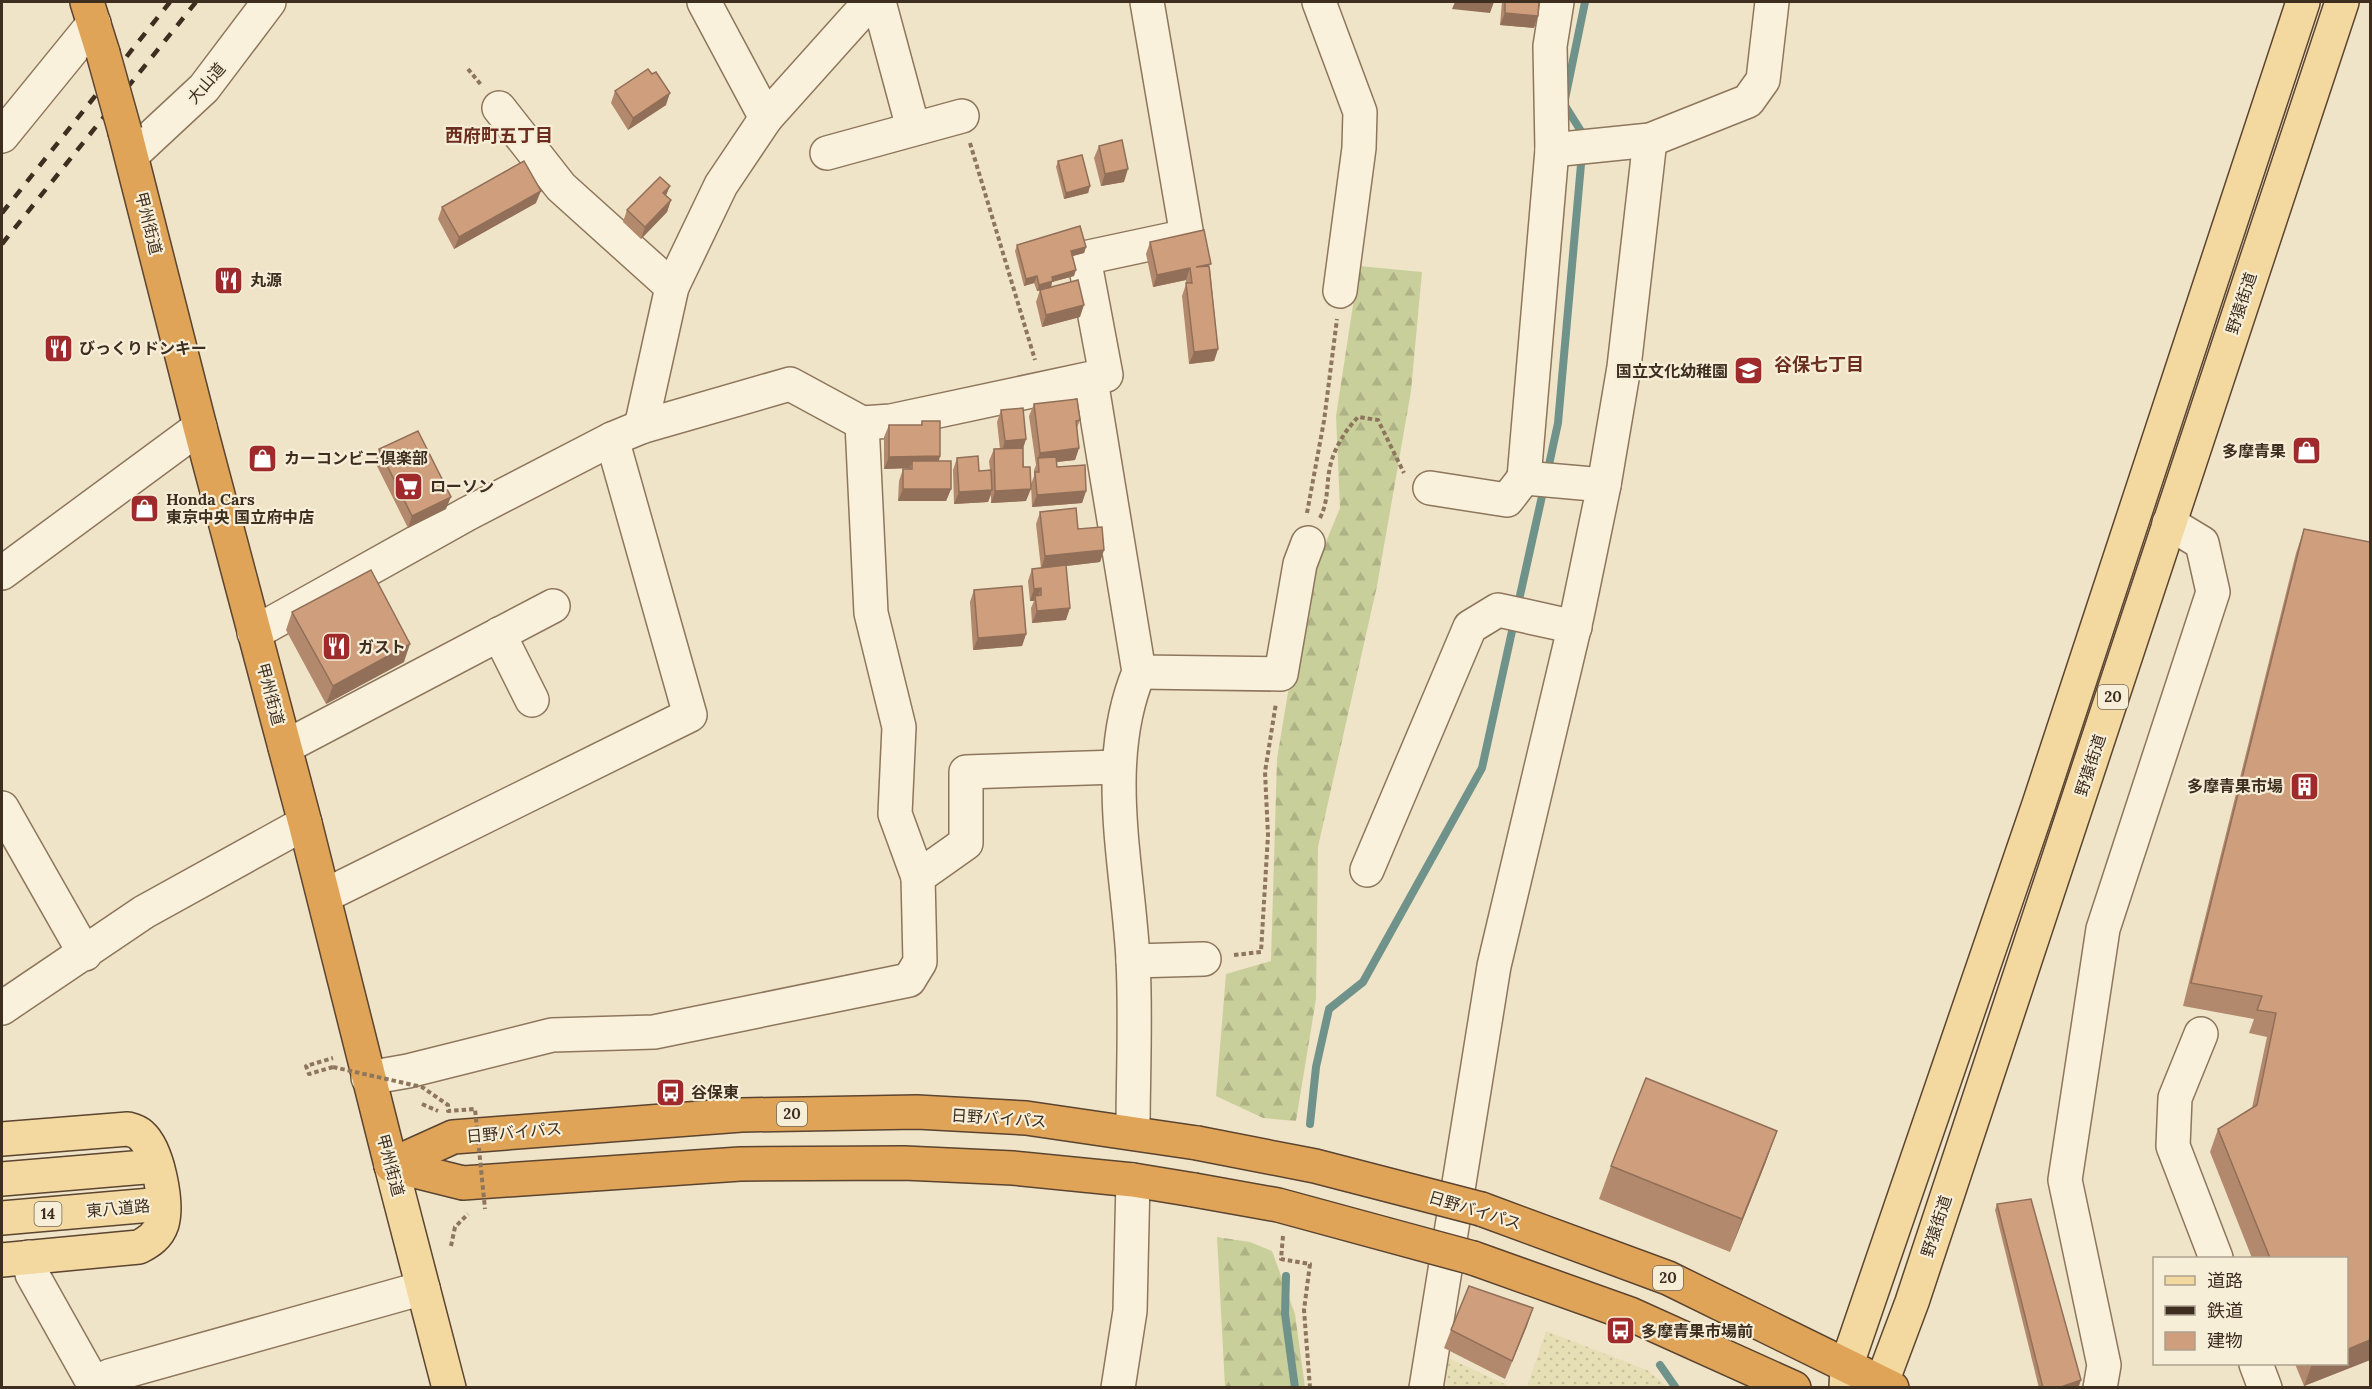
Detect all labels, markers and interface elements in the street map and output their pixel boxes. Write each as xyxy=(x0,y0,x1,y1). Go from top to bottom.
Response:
street label: 大山道 xyxy=(183,58,229,108)
district label: 西府町五丁目 xyxy=(445,124,553,147)
street label: 甲州街道 xyxy=(132,190,166,256)
restaurant icon: 丸源 xyxy=(213,264,245,296)
street label: 野猿街道 xyxy=(2222,269,2260,337)
place label: 丸源 xyxy=(250,270,282,290)
restaurant icon: びっくりドンキー xyxy=(42,332,74,364)
place label: びっくりドンキー xyxy=(79,338,207,358)
district label: 谷保七丁目 xyxy=(1774,353,1864,376)
school or university icon: 国立文化幼稚園 xyxy=(1733,355,1765,387)
place label: 国立文化幼稚園 xyxy=(1616,361,1728,381)
shop icon: 多摩青果 xyxy=(2291,435,2323,467)
place label: 多摩青果 xyxy=(2222,441,2286,461)
shop icon: カーコンビニ倶楽部 xyxy=(247,442,279,474)
place label: カーコンビニ倶楽部 xyxy=(284,448,428,468)
supermarket icon: ローソン xyxy=(393,470,425,502)
place label: ローソン xyxy=(430,476,494,496)
place label: Honda Cars 東京中央 国立府中店 xyxy=(166,489,314,527)
shop icon: Honda Cars 東京中央 国立府中店 xyxy=(129,492,161,524)
restaurant icon: ガスト xyxy=(321,631,353,663)
place label: ガスト xyxy=(358,637,406,657)
street label: 甲州街道 xyxy=(253,660,289,728)
road number: 20 xyxy=(2098,685,2128,709)
street label: 野猿街道 xyxy=(2071,731,2109,799)
building icon: 多摩青果市場 xyxy=(2288,770,2320,802)
place label: 多摩青果市場 xyxy=(2187,776,2283,796)
bus stop icon: 谷保東 xyxy=(654,1076,686,1108)
place label: 谷保東 xyxy=(691,1082,739,1102)
road number: 20 xyxy=(777,1102,807,1126)
street label: 日野バイパス xyxy=(951,1105,1047,1131)
street label: 日野バイパス xyxy=(465,1118,563,1146)
street label: 甲州街道 xyxy=(373,1131,409,1199)
street label: 日野バイパス xyxy=(1426,1186,1524,1234)
street label: 野猿街道 xyxy=(1917,1192,1955,1260)
street label: 東八道路 xyxy=(85,1195,151,1221)
road number: 14 xyxy=(34,1202,62,1226)
legend xyxy=(2153,1257,2348,1365)
road number: 20 xyxy=(1653,1266,1683,1290)
text: 道路 xyxy=(2207,1269,2243,1292)
text: 鉄道 xyxy=(2207,1299,2243,1322)
bus stop icon: 多摩青果市場前 xyxy=(1604,1315,1636,1347)
place label: 多摩青果市場前 xyxy=(1641,1321,1753,1341)
text: 建物 xyxy=(2207,1329,2243,1352)

